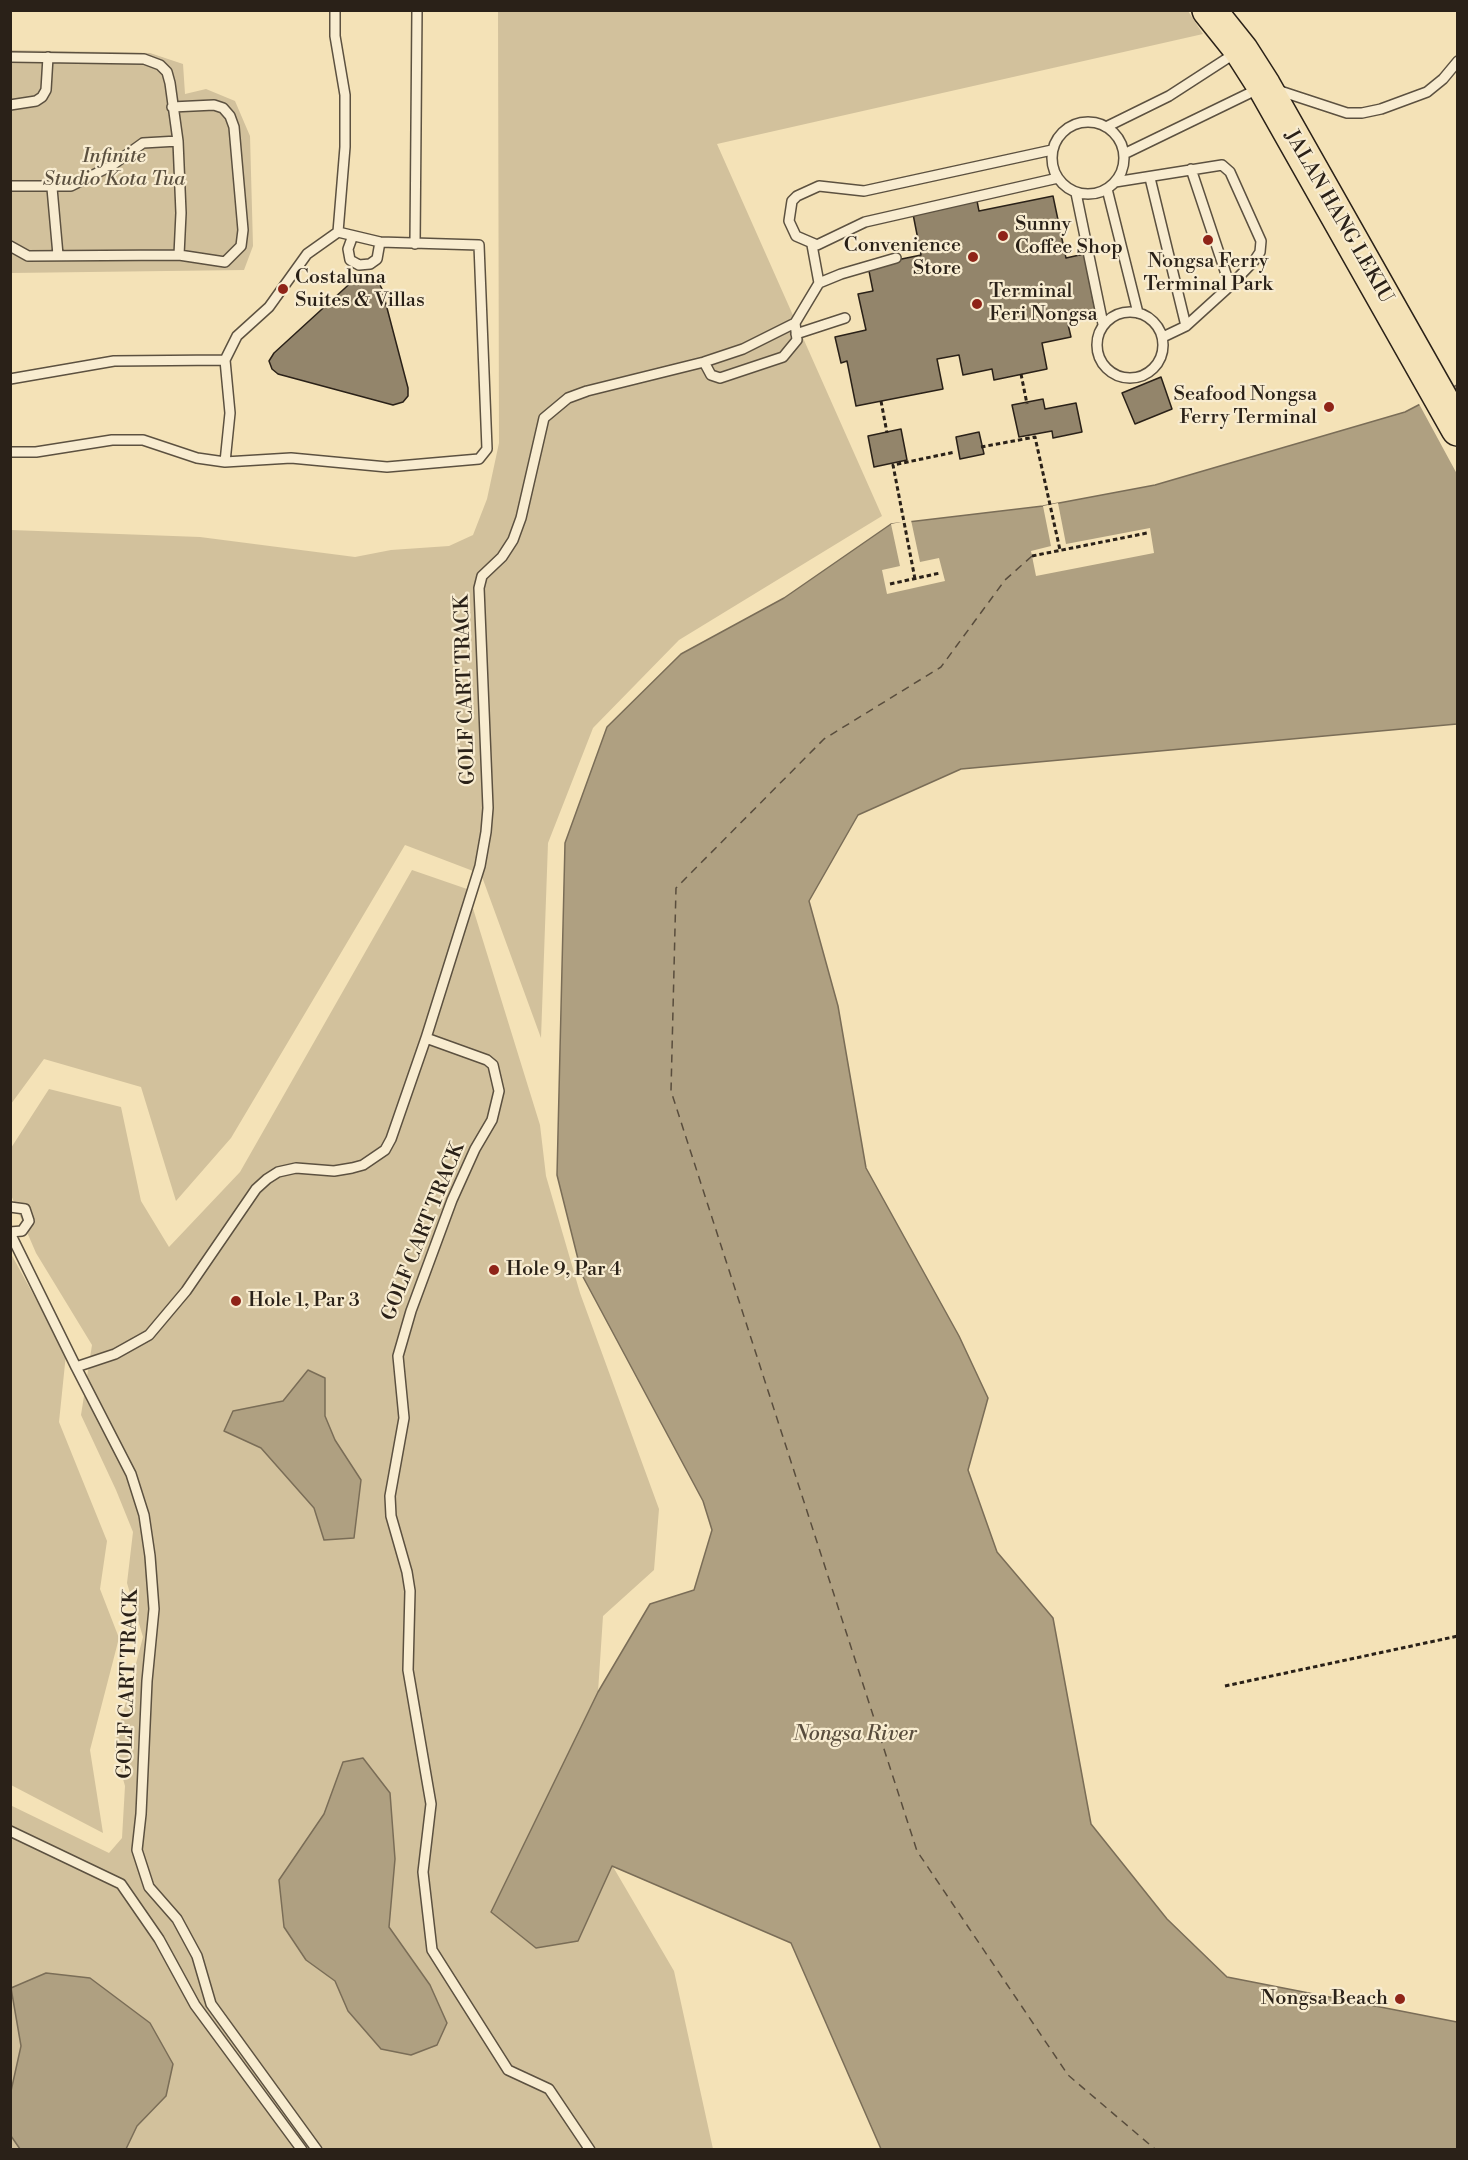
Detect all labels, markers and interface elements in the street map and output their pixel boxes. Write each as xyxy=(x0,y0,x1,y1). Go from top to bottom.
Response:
street label: JALAN HANG LEKIU xyxy=(1279,126,1397,308)
park label: Infinite Studio Kota Tua xyxy=(43,145,185,192)
place label: Sunny Coffee Shop xyxy=(1015,213,1123,260)
marker: Sunny Coffee Shop xyxy=(996,229,1010,243)
marker: Nongsa Ferry Terminal Park xyxy=(1201,233,1215,247)
place label: Convenience Store xyxy=(844,234,961,281)
marker: Convenience Store xyxy=(966,250,980,264)
place label: Nongsa Ferry Terminal Park xyxy=(1143,250,1273,297)
place label: Costaluna Suites & Villas xyxy=(295,266,425,313)
place label: Terminal Feri Nongsa xyxy=(989,280,1098,327)
marker: Costaluna Suites & Villas xyxy=(276,282,290,296)
marker: Terminal Feri Nongsa xyxy=(970,297,984,311)
place label: Seafood Nongsa Ferry Terminal xyxy=(1173,383,1317,430)
marker: Seafood Nongsa Ferry Terminal xyxy=(1322,400,1336,414)
street label: GOLF CART TRACK xyxy=(451,595,481,785)
street label: GOLF CART TRACK xyxy=(377,1140,471,1324)
place label: Hole 9, Par 4 xyxy=(506,1258,622,1282)
marker: Hole 9, Par 4 xyxy=(487,1263,501,1277)
place label: Hole 1, Par 3 xyxy=(248,1289,360,1313)
marker: Hole 1, Par 3 xyxy=(229,1294,243,1308)
street label: GOLF CART TRACK xyxy=(114,1589,144,1779)
water label: Nongsa River xyxy=(793,1722,917,1748)
place label: Nongsa Beach xyxy=(1261,1987,1388,2011)
marker: Nongsa Beach xyxy=(1393,1992,1407,2006)

